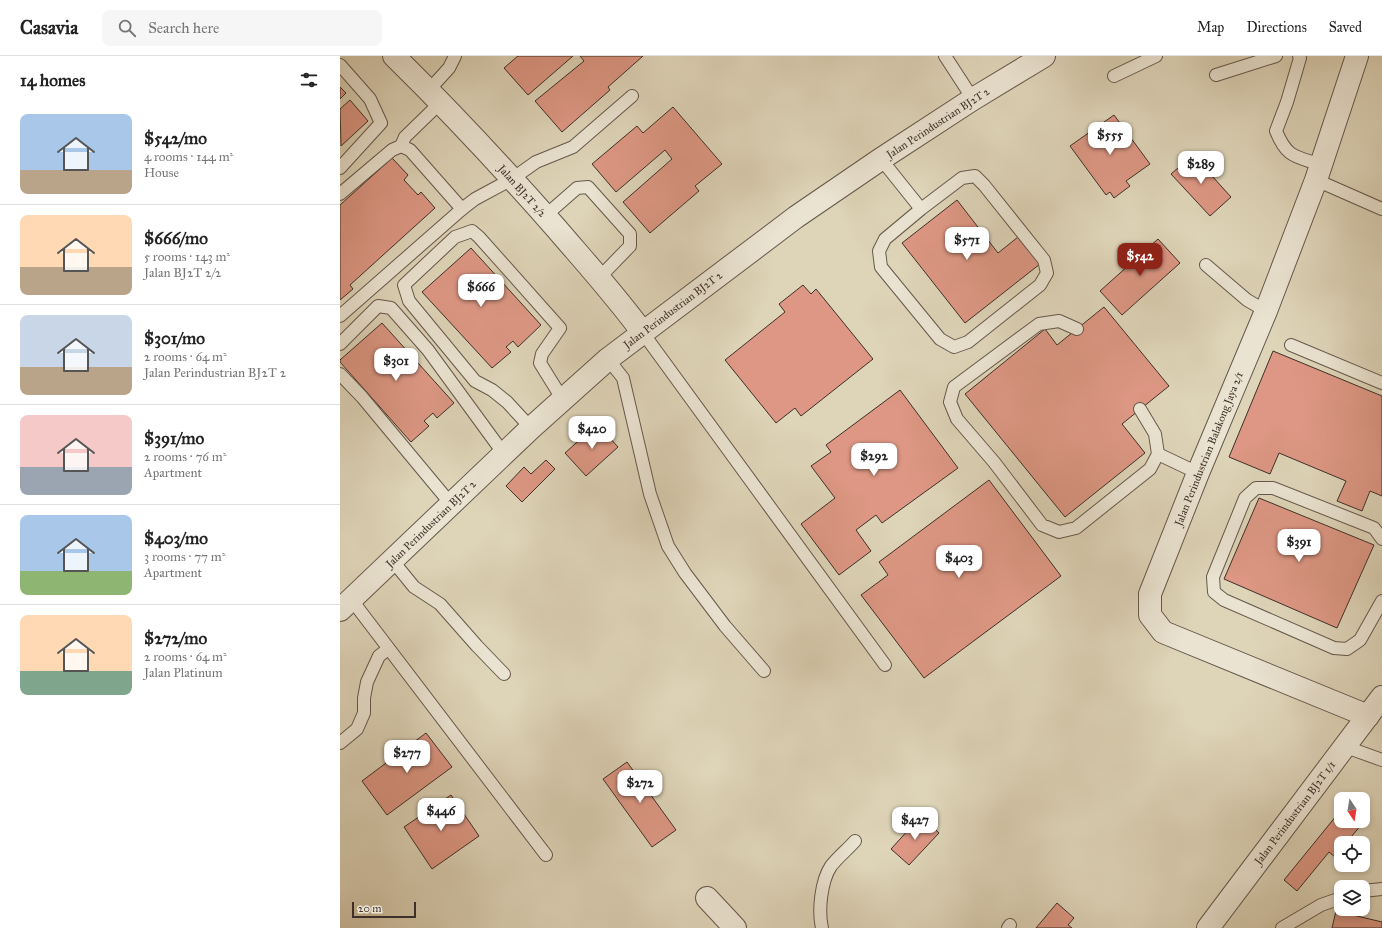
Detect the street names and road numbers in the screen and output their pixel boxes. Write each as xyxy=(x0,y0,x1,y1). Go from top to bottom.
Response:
street label: Jalan Perindustrian BJ2T 2 xyxy=(883,85,993,163)
street label: Jalan BJ2T 2/2 xyxy=(494,162,549,221)
street label: Jalan Perindustrian BJ2T 2 xyxy=(620,268,726,353)
street label: Jalan Perindustrian Balakong Jaya 2/1 xyxy=(1172,370,1247,529)
street label: Jalan Perindustrian BJ2T 2 xyxy=(383,477,480,572)
street label: Jalan Perindustrian BJ2T 1/1 xyxy=(1251,759,1339,869)

